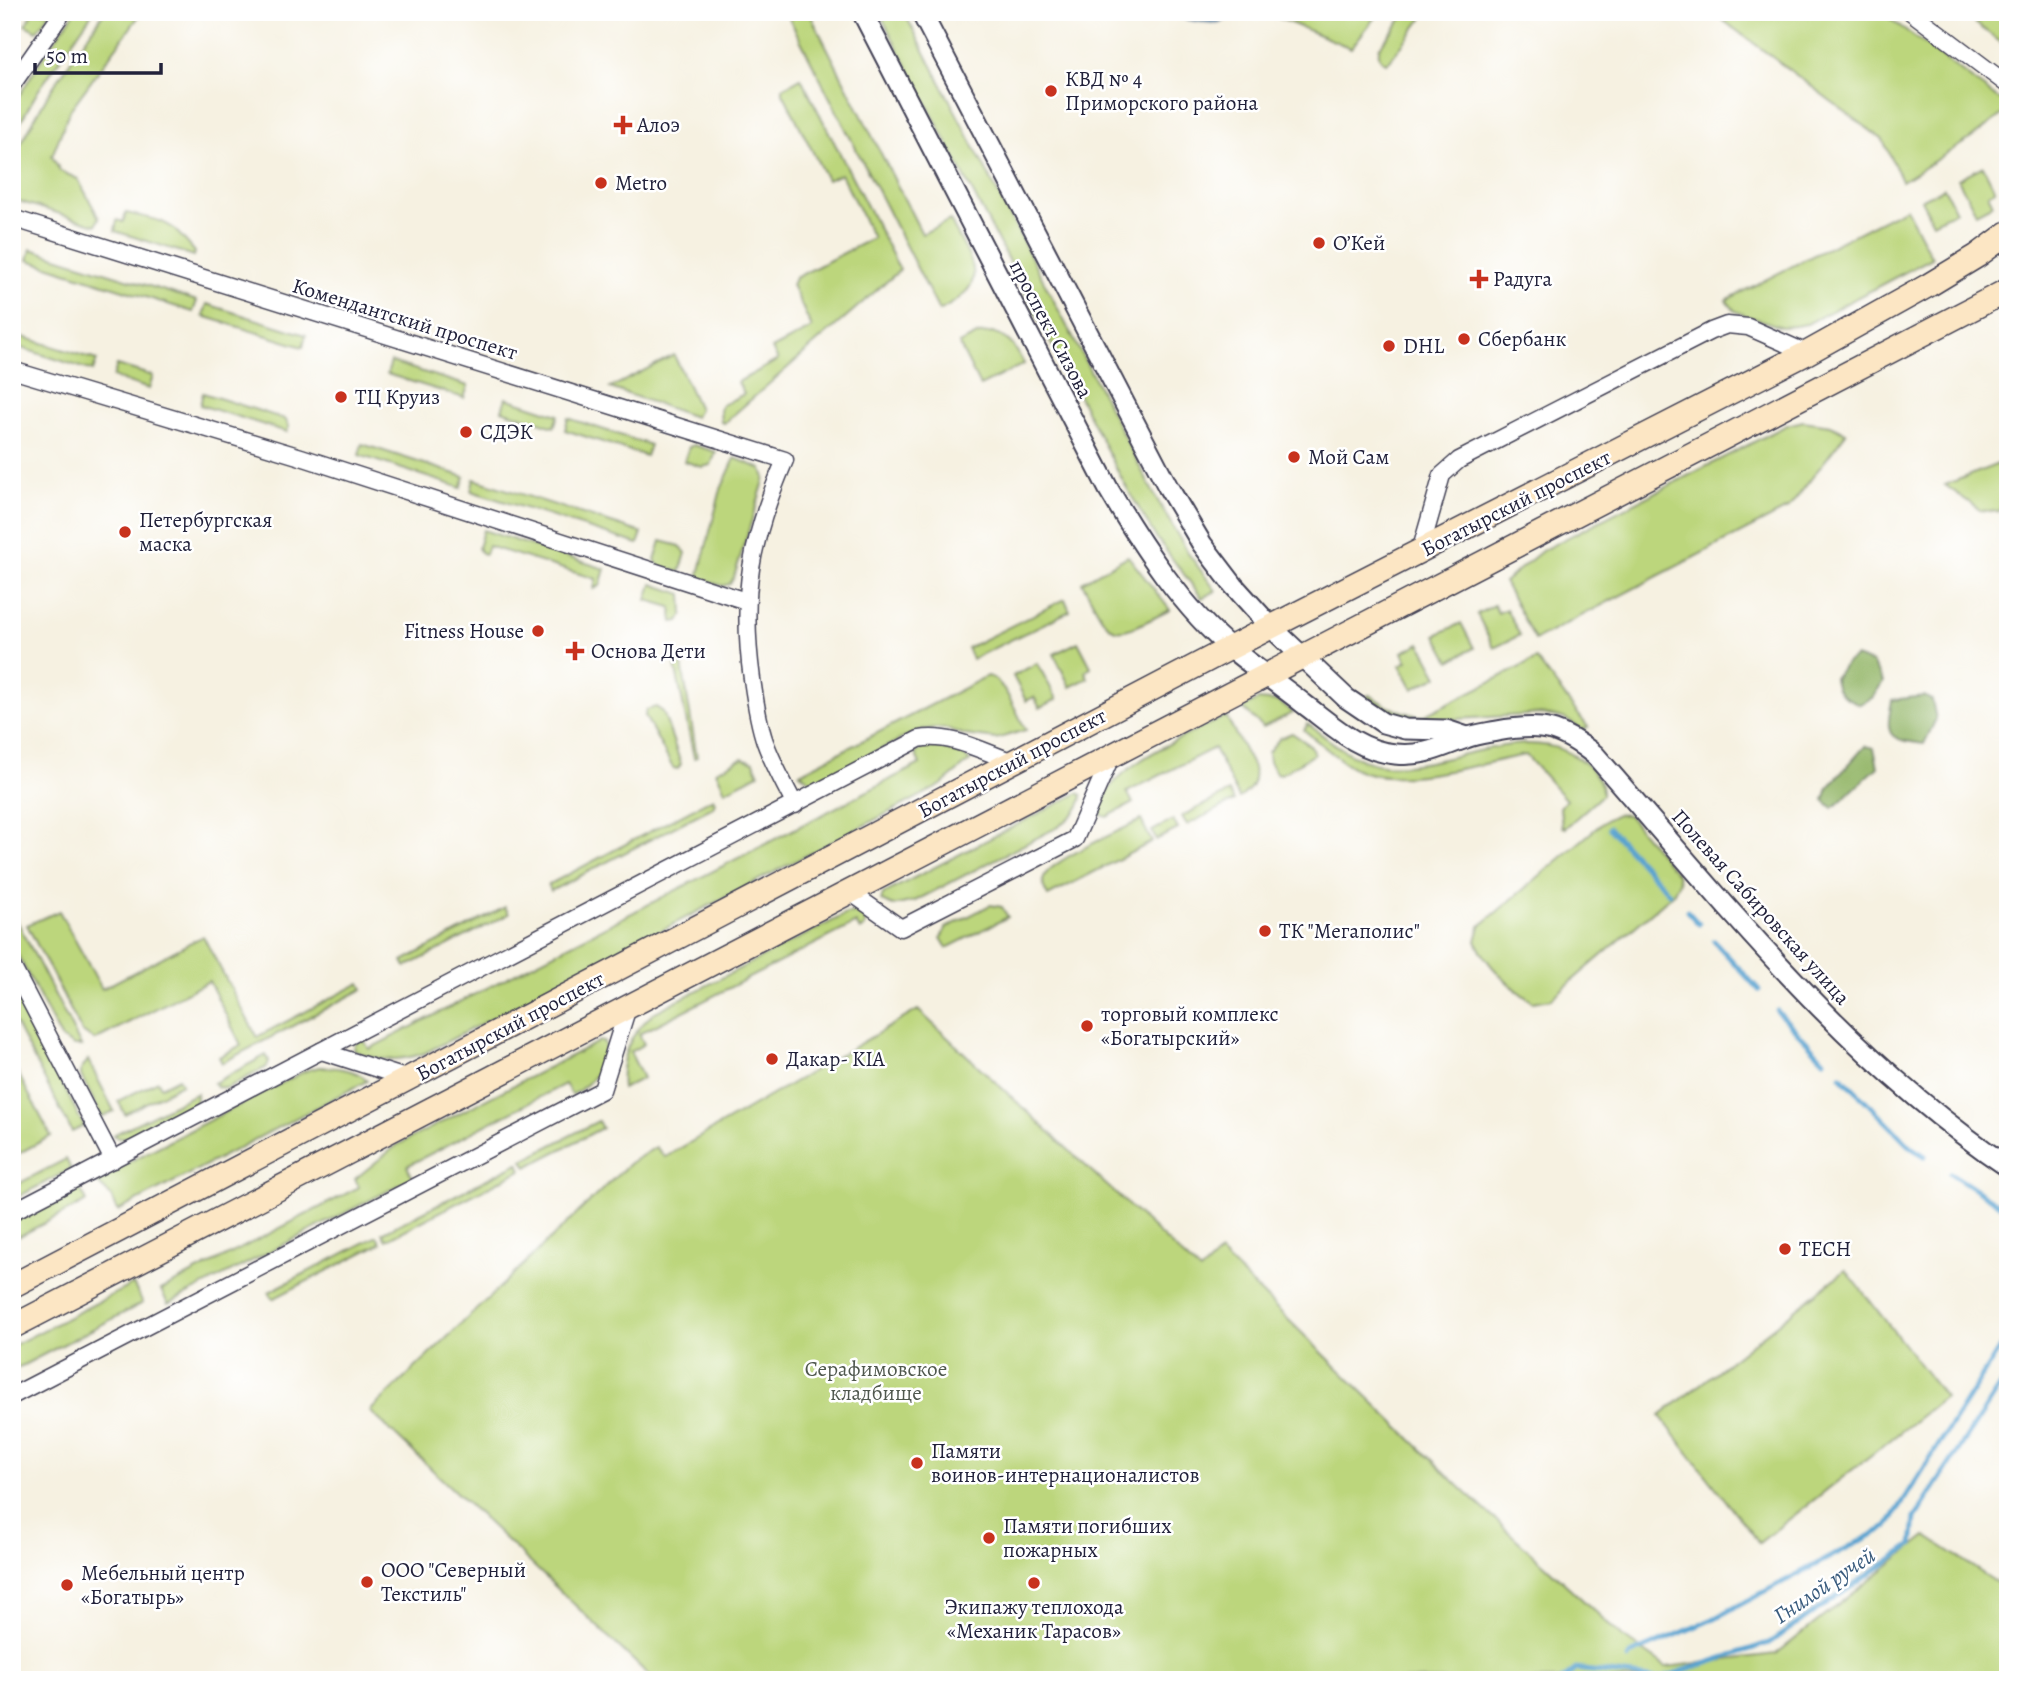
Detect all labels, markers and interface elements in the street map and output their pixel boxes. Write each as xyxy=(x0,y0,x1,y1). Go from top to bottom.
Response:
scale bar xyxy=(35,32,161,76)
text: 50 m xyxy=(46,42,88,70)
place label: КВД № 4 Приморского района xyxy=(1065,65,1259,117)
marker: КВД № 4 Приморского района xyxy=(1043,83,1059,99)
place label: Алоэ xyxy=(636,111,680,139)
marker: Алоэ xyxy=(615,117,631,133)
place label: Metro xyxy=(615,169,667,197)
marker: Metro xyxy=(593,175,609,191)
place label: О’Кей xyxy=(1333,229,1385,257)
marker: О’Кей xyxy=(1311,235,1327,251)
street label: проспект Сизова xyxy=(1003,255,1099,403)
place label: Радуга xyxy=(1493,265,1552,293)
street label: Комендантский проспект xyxy=(289,271,521,367)
marker: Радуга xyxy=(1471,271,1487,287)
place label: Сбербанк xyxy=(1478,325,1566,353)
marker: Сбербанк xyxy=(1456,331,1472,347)
place label: DHL xyxy=(1403,332,1445,360)
marker: DHL xyxy=(1381,338,1397,354)
place label: ТЦ Круиз xyxy=(355,383,440,411)
marker: ТЦ Круиз xyxy=(333,389,349,405)
place label: СДЭК xyxy=(480,418,534,446)
marker: СДЭК xyxy=(458,424,474,440)
place label: Мой Сам xyxy=(1308,443,1389,471)
street label: Богатырский проспект xyxy=(1416,443,1616,563)
marker: Мой Сам xyxy=(1286,449,1302,465)
place label: Петербургская маска xyxy=(139,506,272,558)
marker: Петербургская маска xyxy=(117,524,133,540)
place label: Fitness House xyxy=(404,617,524,645)
marker: Fitness House xyxy=(530,623,546,639)
place label: Основа Дети xyxy=(591,637,706,665)
marker: Основа Дети xyxy=(565,641,585,661)
street label: Богатырский проспект xyxy=(913,702,1111,824)
street label: Полевая Сабировская улица xyxy=(1666,803,1857,1011)
place label: ТК "Мегаполис" xyxy=(1279,917,1420,945)
marker: ТК "Мегаполис" xyxy=(1257,923,1273,939)
street label: Богатырский проспект xyxy=(411,965,609,1087)
place label: торговый комплекс «Богатырский» xyxy=(1101,1000,1279,1052)
marker: торговый комплекс «Богатырский» xyxy=(1079,1018,1095,1034)
place label: Дакар- KIA xyxy=(786,1045,886,1073)
marker: Дакар- KIA xyxy=(764,1051,780,1067)
place label: TECH xyxy=(1799,1235,1851,1263)
marker: TECH xyxy=(1777,1241,1793,1257)
park label: Серафимовское кладбище xyxy=(805,1355,947,1407)
place label: Памяти воинов-интернационалистов xyxy=(931,1437,1199,1489)
marker: Памяти воинов-интернационалистов xyxy=(909,1455,925,1471)
place label: Памяти погибших пожарных xyxy=(1003,1512,1172,1564)
marker: Памяти погибших пожарных xyxy=(981,1530,997,1546)
water label: Гнилой ручей xyxy=(1767,1540,1882,1631)
place label: ООО "Северный Текстиль" xyxy=(381,1556,526,1608)
place label: Мебельный центр «Богатырь» xyxy=(81,1559,245,1611)
marker: ООО "Северный Текстиль" xyxy=(359,1574,375,1590)
marker: Экипажу теплохода «Механик Тарасов» xyxy=(1026,1575,1042,1591)
marker: Мебельный центр «Богатырь» xyxy=(59,1577,75,1593)
place label: Экипажу теплохода «Механик Тарасов» xyxy=(944,1593,1124,1645)

